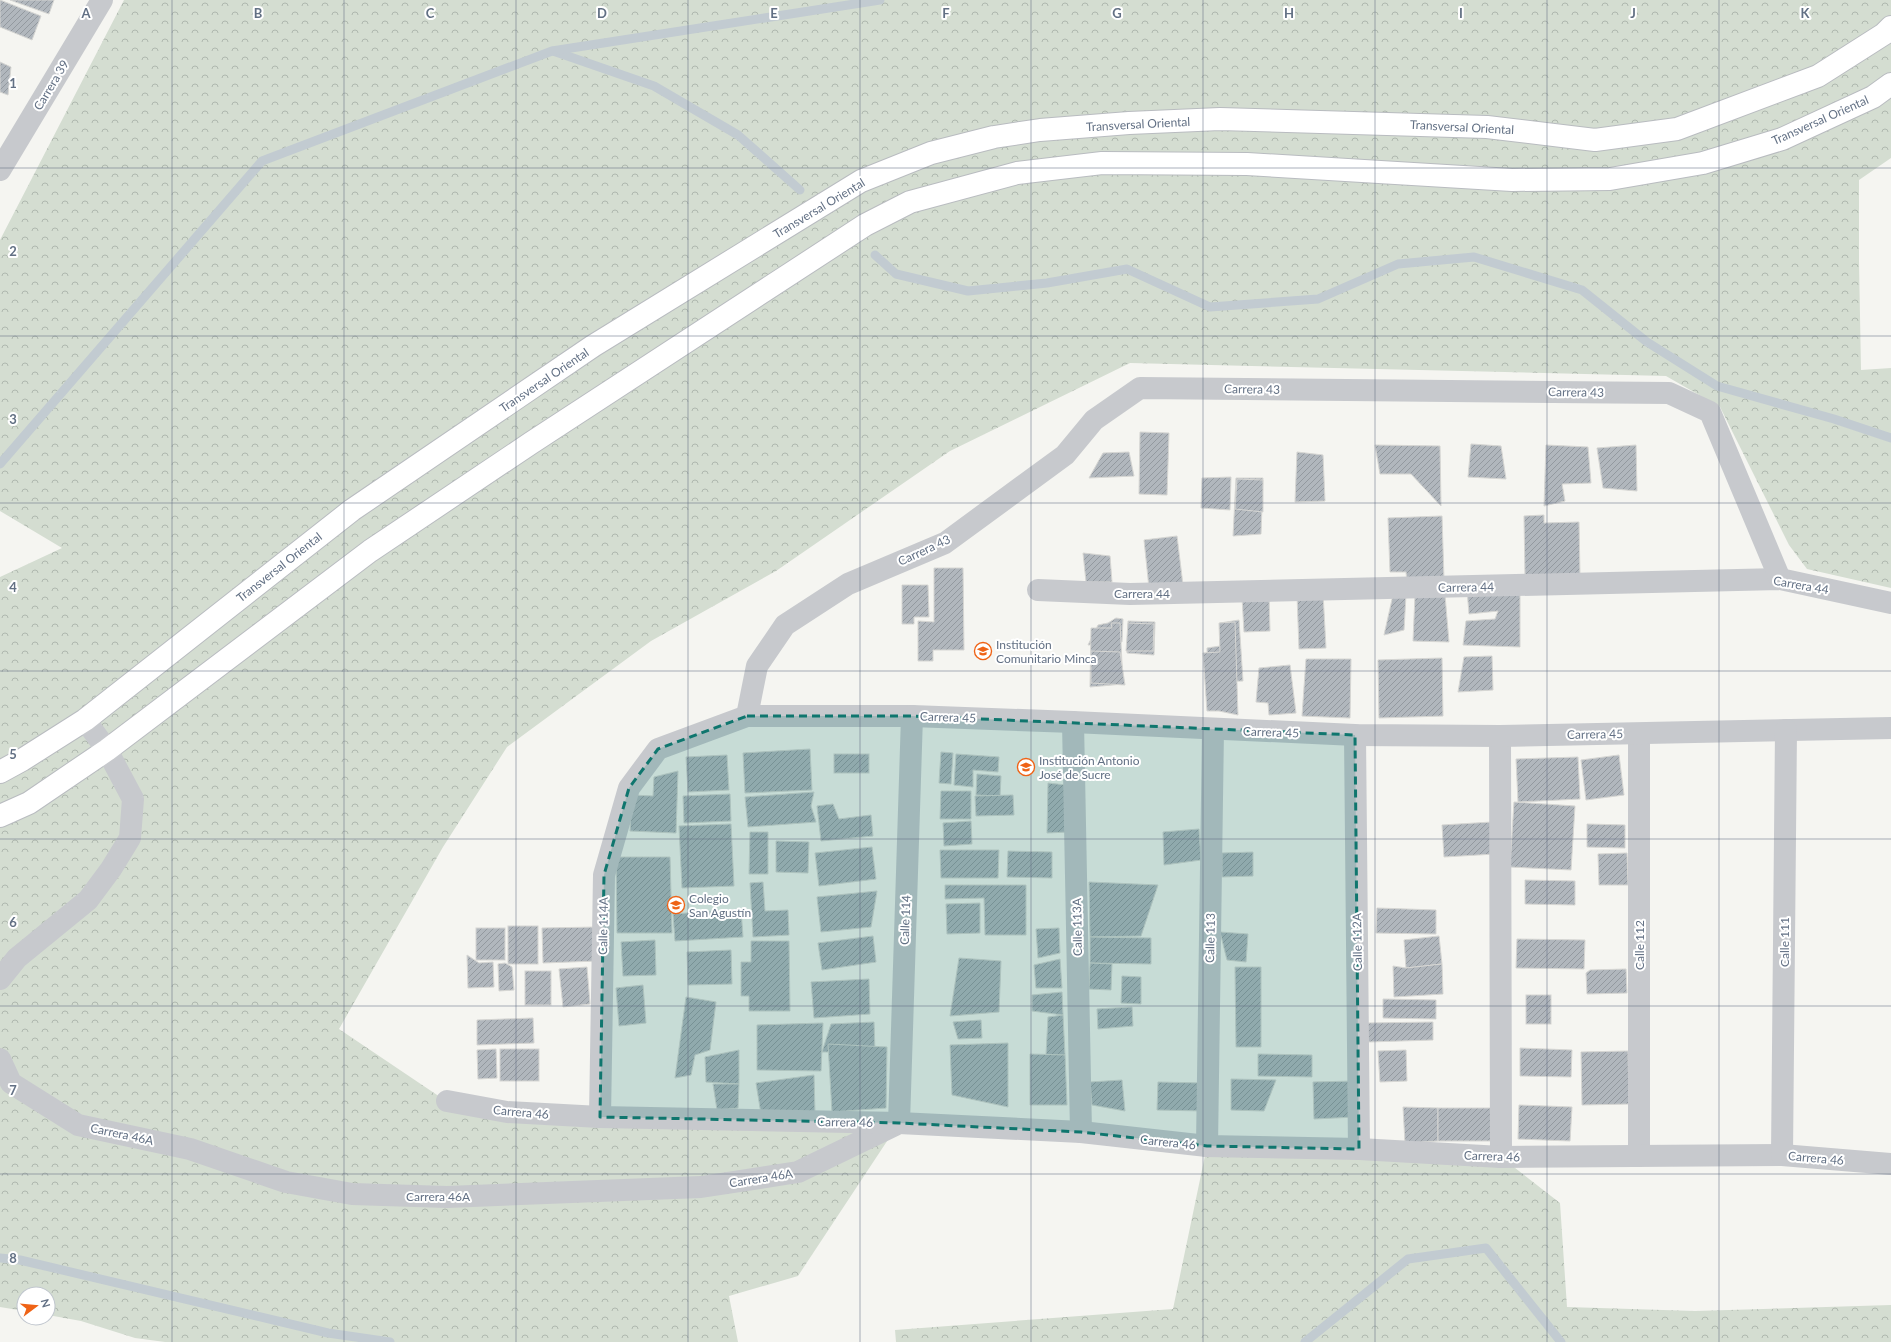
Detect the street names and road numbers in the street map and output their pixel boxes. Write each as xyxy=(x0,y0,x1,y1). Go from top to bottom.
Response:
street label: Carrera 39 xyxy=(30,57,72,113)
street label: Transversal Oriental xyxy=(1769,92,1871,148)
street label: Transversal Oriental xyxy=(1086,114,1190,134)
street label: Transversal Oriental xyxy=(1410,117,1514,137)
street label: Transversal Oriental xyxy=(770,175,868,241)
street label: Transversal Oriental xyxy=(497,345,591,415)
street label: Carrera 43 xyxy=(1224,381,1280,397)
street label: Carrera 43 xyxy=(1548,384,1604,400)
street label: Transversal Oriental xyxy=(233,529,325,605)
street label: Carrera 43 xyxy=(895,531,953,569)
street label: Carrera 44 xyxy=(1772,573,1830,597)
street label: Carrera 44 xyxy=(1438,579,1494,595)
street label: Carrera 44 xyxy=(1114,586,1170,601)
street label: Carrera 45 xyxy=(920,709,976,725)
street label: Carrera 45 xyxy=(1243,724,1299,740)
street label: Carrera 45 xyxy=(1567,726,1623,742)
street label: Calle 114 xyxy=(897,895,913,945)
street label: Calle 114A xyxy=(595,896,611,955)
street label: Calle 113A xyxy=(1069,897,1085,956)
street label: Calle 112A xyxy=(1349,912,1365,971)
street label: Calle 113 xyxy=(1202,913,1218,963)
street label: Calle 111 xyxy=(1777,917,1792,967)
street label: Calle 112 xyxy=(1632,920,1647,970)
street label: Carrera 46 xyxy=(492,1102,550,1122)
street label: Carrera 46 xyxy=(817,1114,873,1130)
street label: Carrera 46A xyxy=(89,1120,156,1148)
street label: Carrera 46 xyxy=(1139,1132,1197,1152)
street label: Carrera 46 xyxy=(1464,1148,1520,1164)
street label: Carrera 46 xyxy=(1787,1148,1845,1168)
street label: Carrera 46A xyxy=(728,1165,795,1190)
street label: Carrera 46A xyxy=(406,1189,471,1204)

